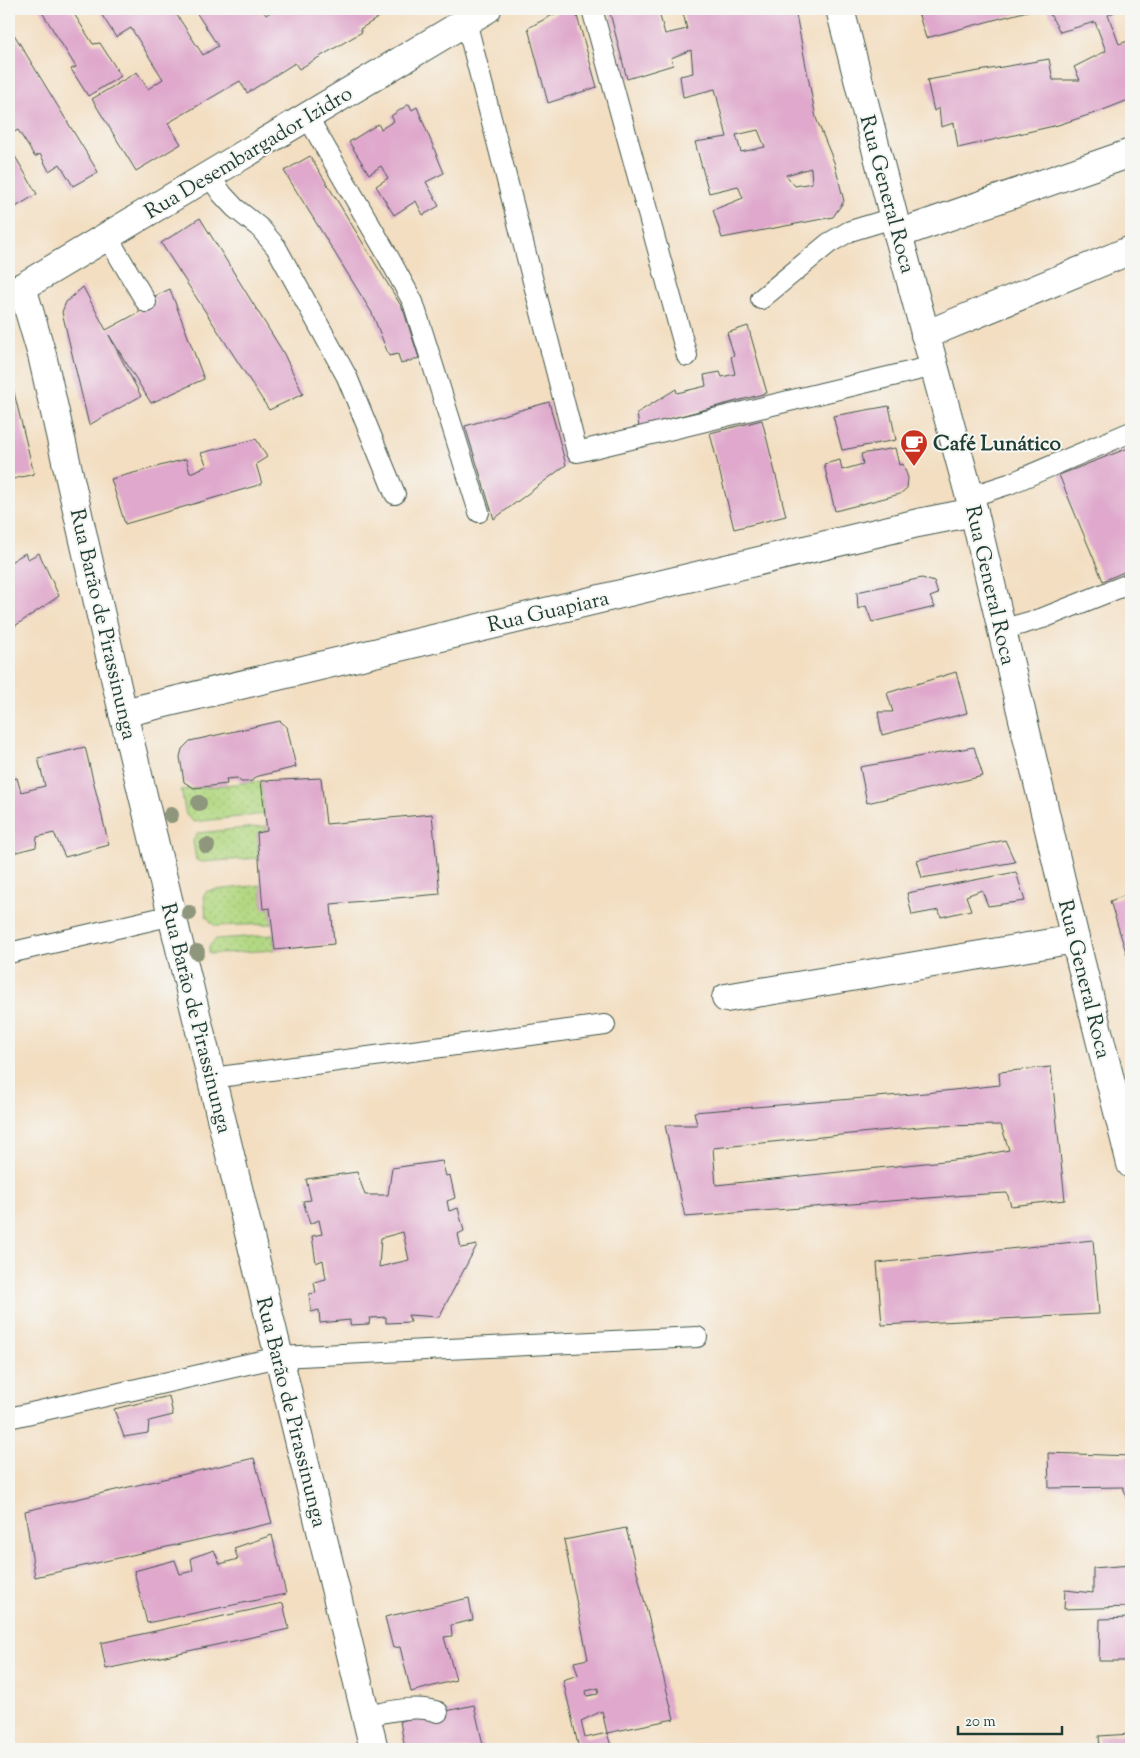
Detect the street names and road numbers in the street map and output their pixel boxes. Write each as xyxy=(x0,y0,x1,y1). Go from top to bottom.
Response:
street label: Rua Desembargador Izidro xyxy=(139,80,359,228)
street label: Rua General Roca xyxy=(851,112,922,277)
street label: Rua General Roca xyxy=(956,503,1022,668)
street label: Rua Barão de Pirassinunga xyxy=(61,506,143,743)
street label: Rua Guapiara xyxy=(485,584,613,642)
street label: Rua General Roca xyxy=(1049,897,1117,1062)
street label: Rua Barão de Pirassinunga xyxy=(152,900,238,1137)
street label: Rua Barão de Pirassinunga xyxy=(247,1294,333,1531)

